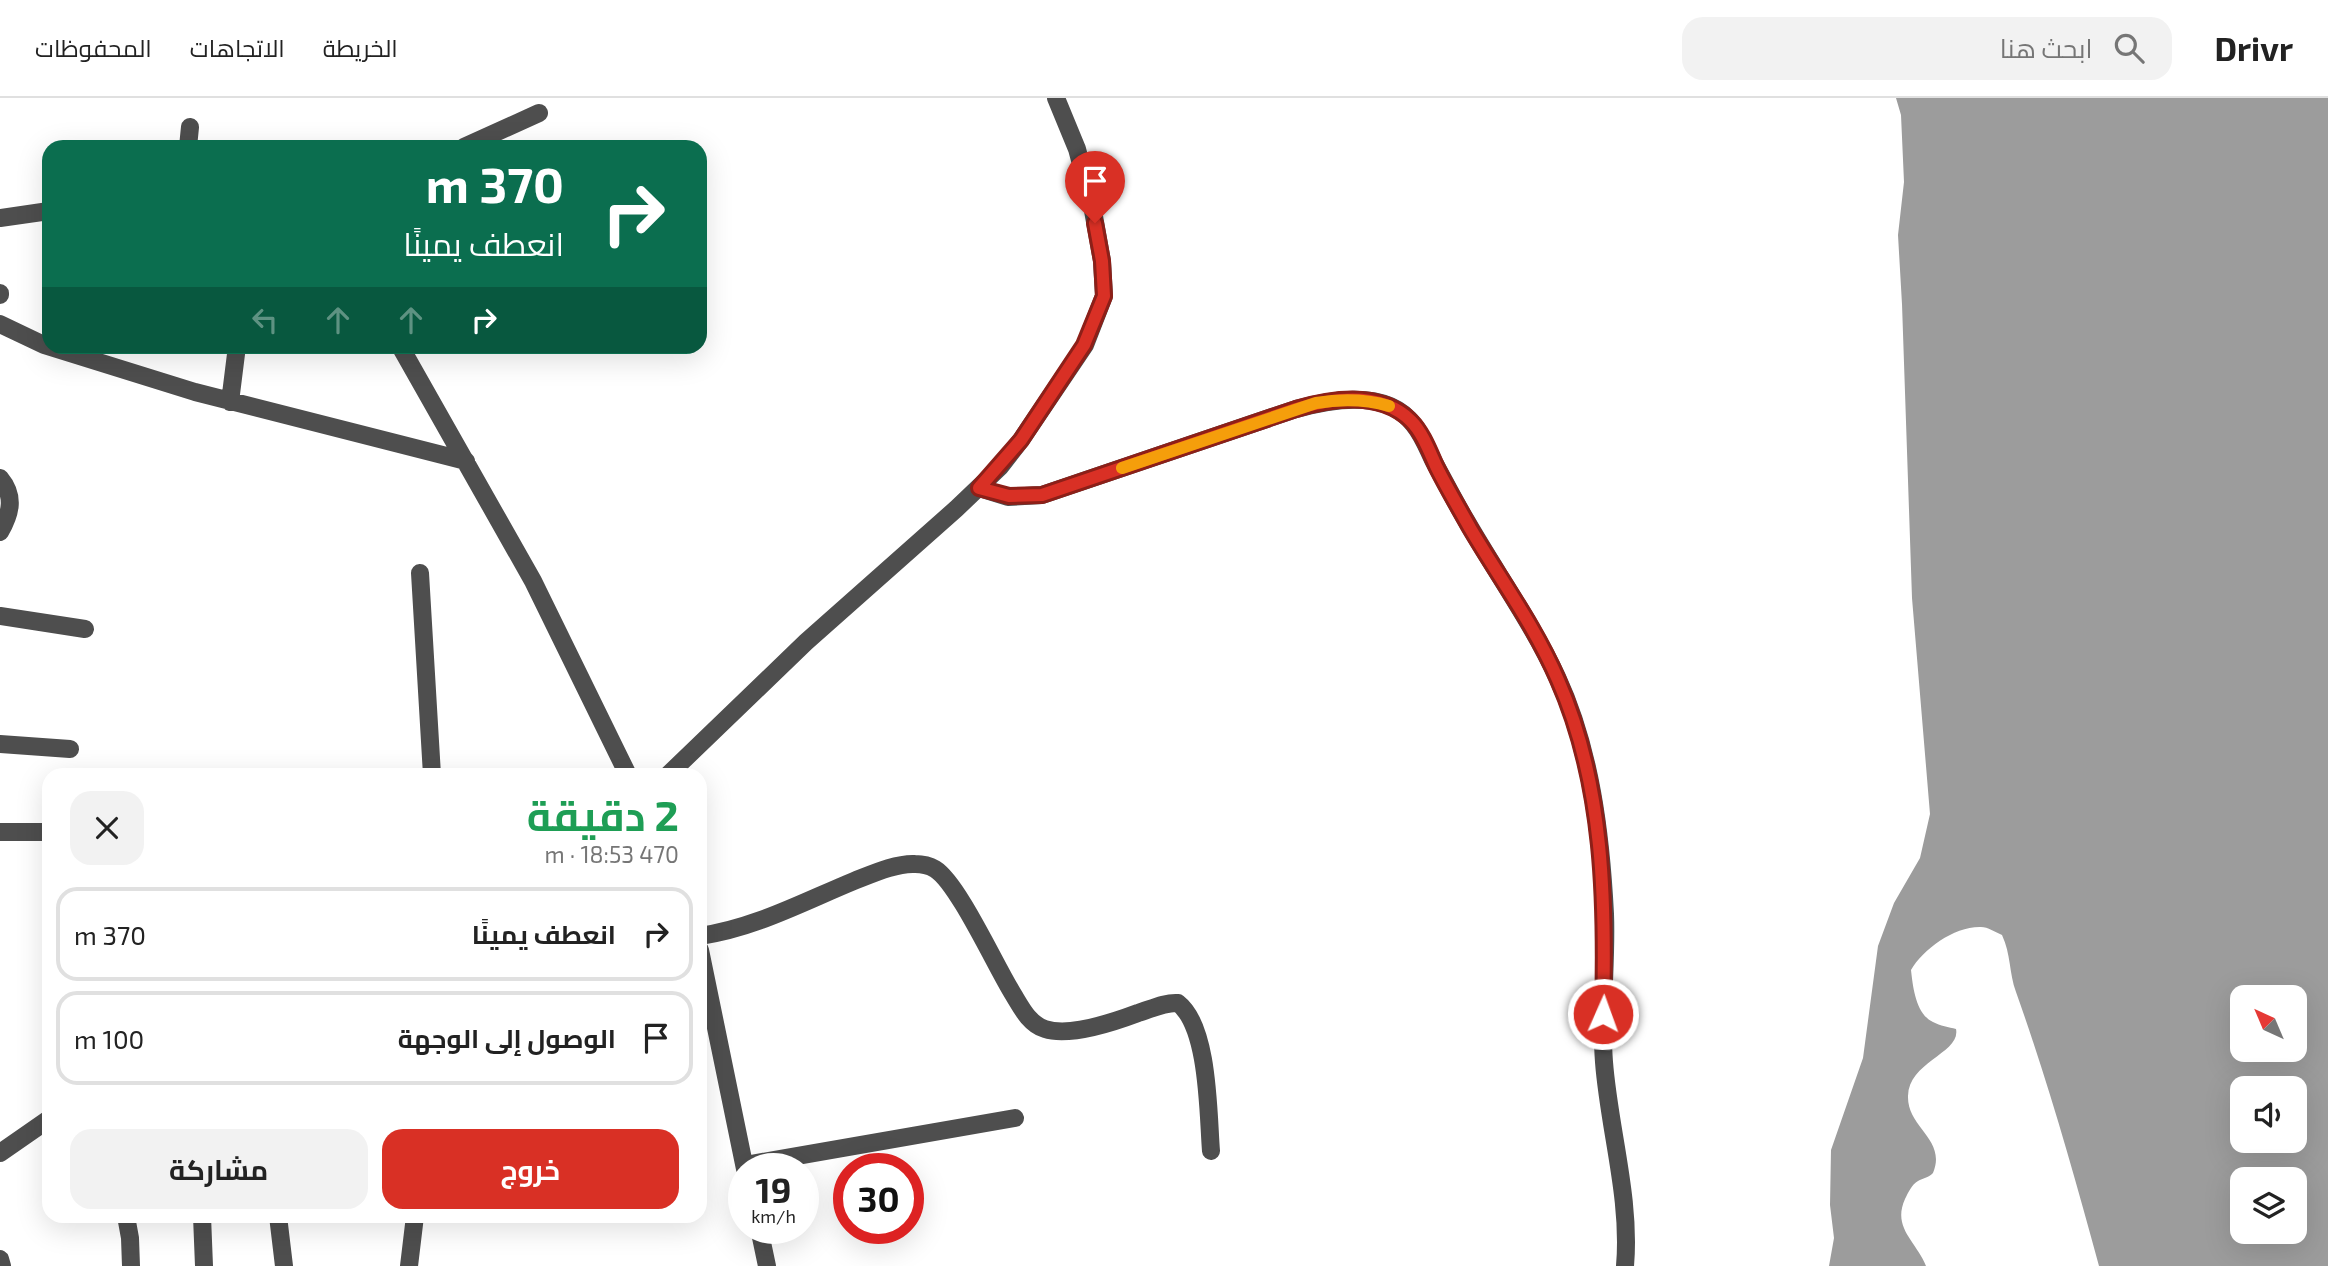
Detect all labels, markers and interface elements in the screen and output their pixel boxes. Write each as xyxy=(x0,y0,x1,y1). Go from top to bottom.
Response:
search box xyxy=(1682,17,2172,80)
text: Drivr xyxy=(2214,28,2293,68)
icon: search xyxy=(2110,29,2148,67)
text: ابحث هنا xyxy=(2000,32,2092,63)
text: المحفوظات xyxy=(35,33,152,62)
text: الاتجاهات xyxy=(190,33,285,62)
text: الخريطة xyxy=(323,33,398,62)
pin xyxy=(1065,151,1125,223)
text: 370 m xyxy=(426,154,564,213)
icon: arrive xyxy=(1076,162,1114,200)
icon: right xyxy=(588,168,679,259)
text: انعطف يمينًا xyxy=(403,224,564,262)
icon: left xyxy=(246,301,284,339)
icon: ahead xyxy=(319,301,357,339)
icon: ahead xyxy=(392,301,430,339)
icon: right xyxy=(465,301,503,339)
text: 2 دقيقة xyxy=(527,789,679,839)
button: close xyxy=(70,791,144,865)
text: 470 m · 18:53 xyxy=(545,840,679,868)
icon: right xyxy=(637,915,675,953)
text: انعطف يمينًا xyxy=(472,918,616,949)
text: 370 m xyxy=(74,919,146,950)
position arrow xyxy=(1566,977,1640,1051)
north arrow xyxy=(2230,985,2306,1062)
map controls xyxy=(2230,985,2307,1244)
icon: arrive xyxy=(637,1019,675,1057)
text: الوصول إلى الوجهة xyxy=(398,1022,616,1053)
text: 100 m xyxy=(74,1023,144,1054)
button: sound xyxy=(2230,1076,2307,1153)
button: مشاركة xyxy=(70,1129,368,1209)
button: خروج xyxy=(382,1129,679,1209)
speed limit sign: 30 xyxy=(833,1153,924,1244)
button: layers xyxy=(2230,1167,2307,1244)
text: 19 xyxy=(756,1168,791,1210)
text: km/h xyxy=(751,1205,796,1227)

